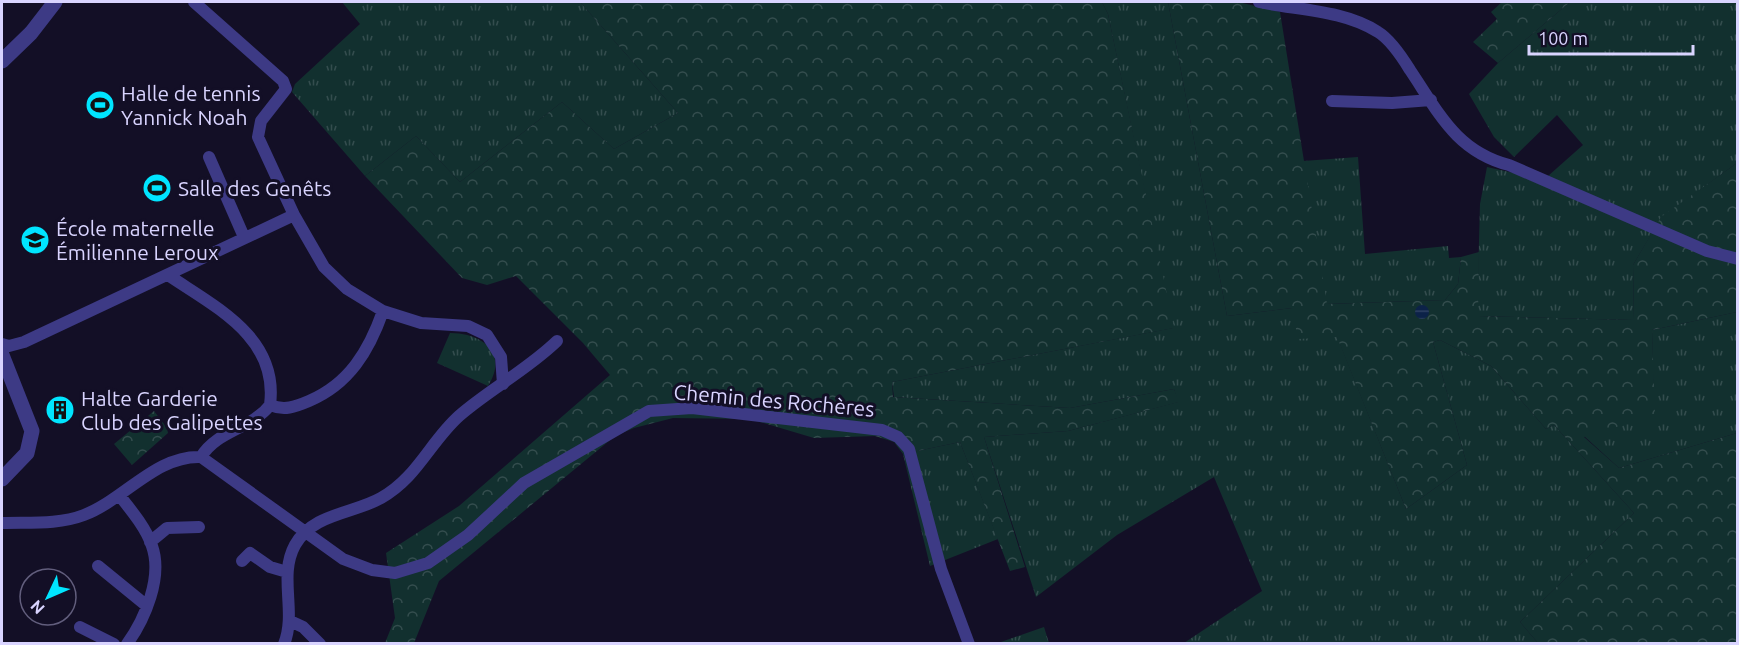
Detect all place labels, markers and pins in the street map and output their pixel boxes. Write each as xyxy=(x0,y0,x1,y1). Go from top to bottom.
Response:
place label: Halle de tennis Yannick Noah xyxy=(121,81,261,129)
sports icon: Halle de tennis Yannick Noah xyxy=(84,89,116,121)
sports icon: Salle des Genêts xyxy=(141,172,173,204)
place label: Salle des Genêts xyxy=(178,176,332,200)
place label: École maternelle Émilienne Leroux xyxy=(56,216,219,264)
school or university icon: École maternelle Émilienne Leroux xyxy=(19,224,51,256)
place label: Halte Garderie Club des Galipettes xyxy=(81,386,263,434)
building icon: Halte Garderie Club des Galipettes xyxy=(44,394,76,426)

